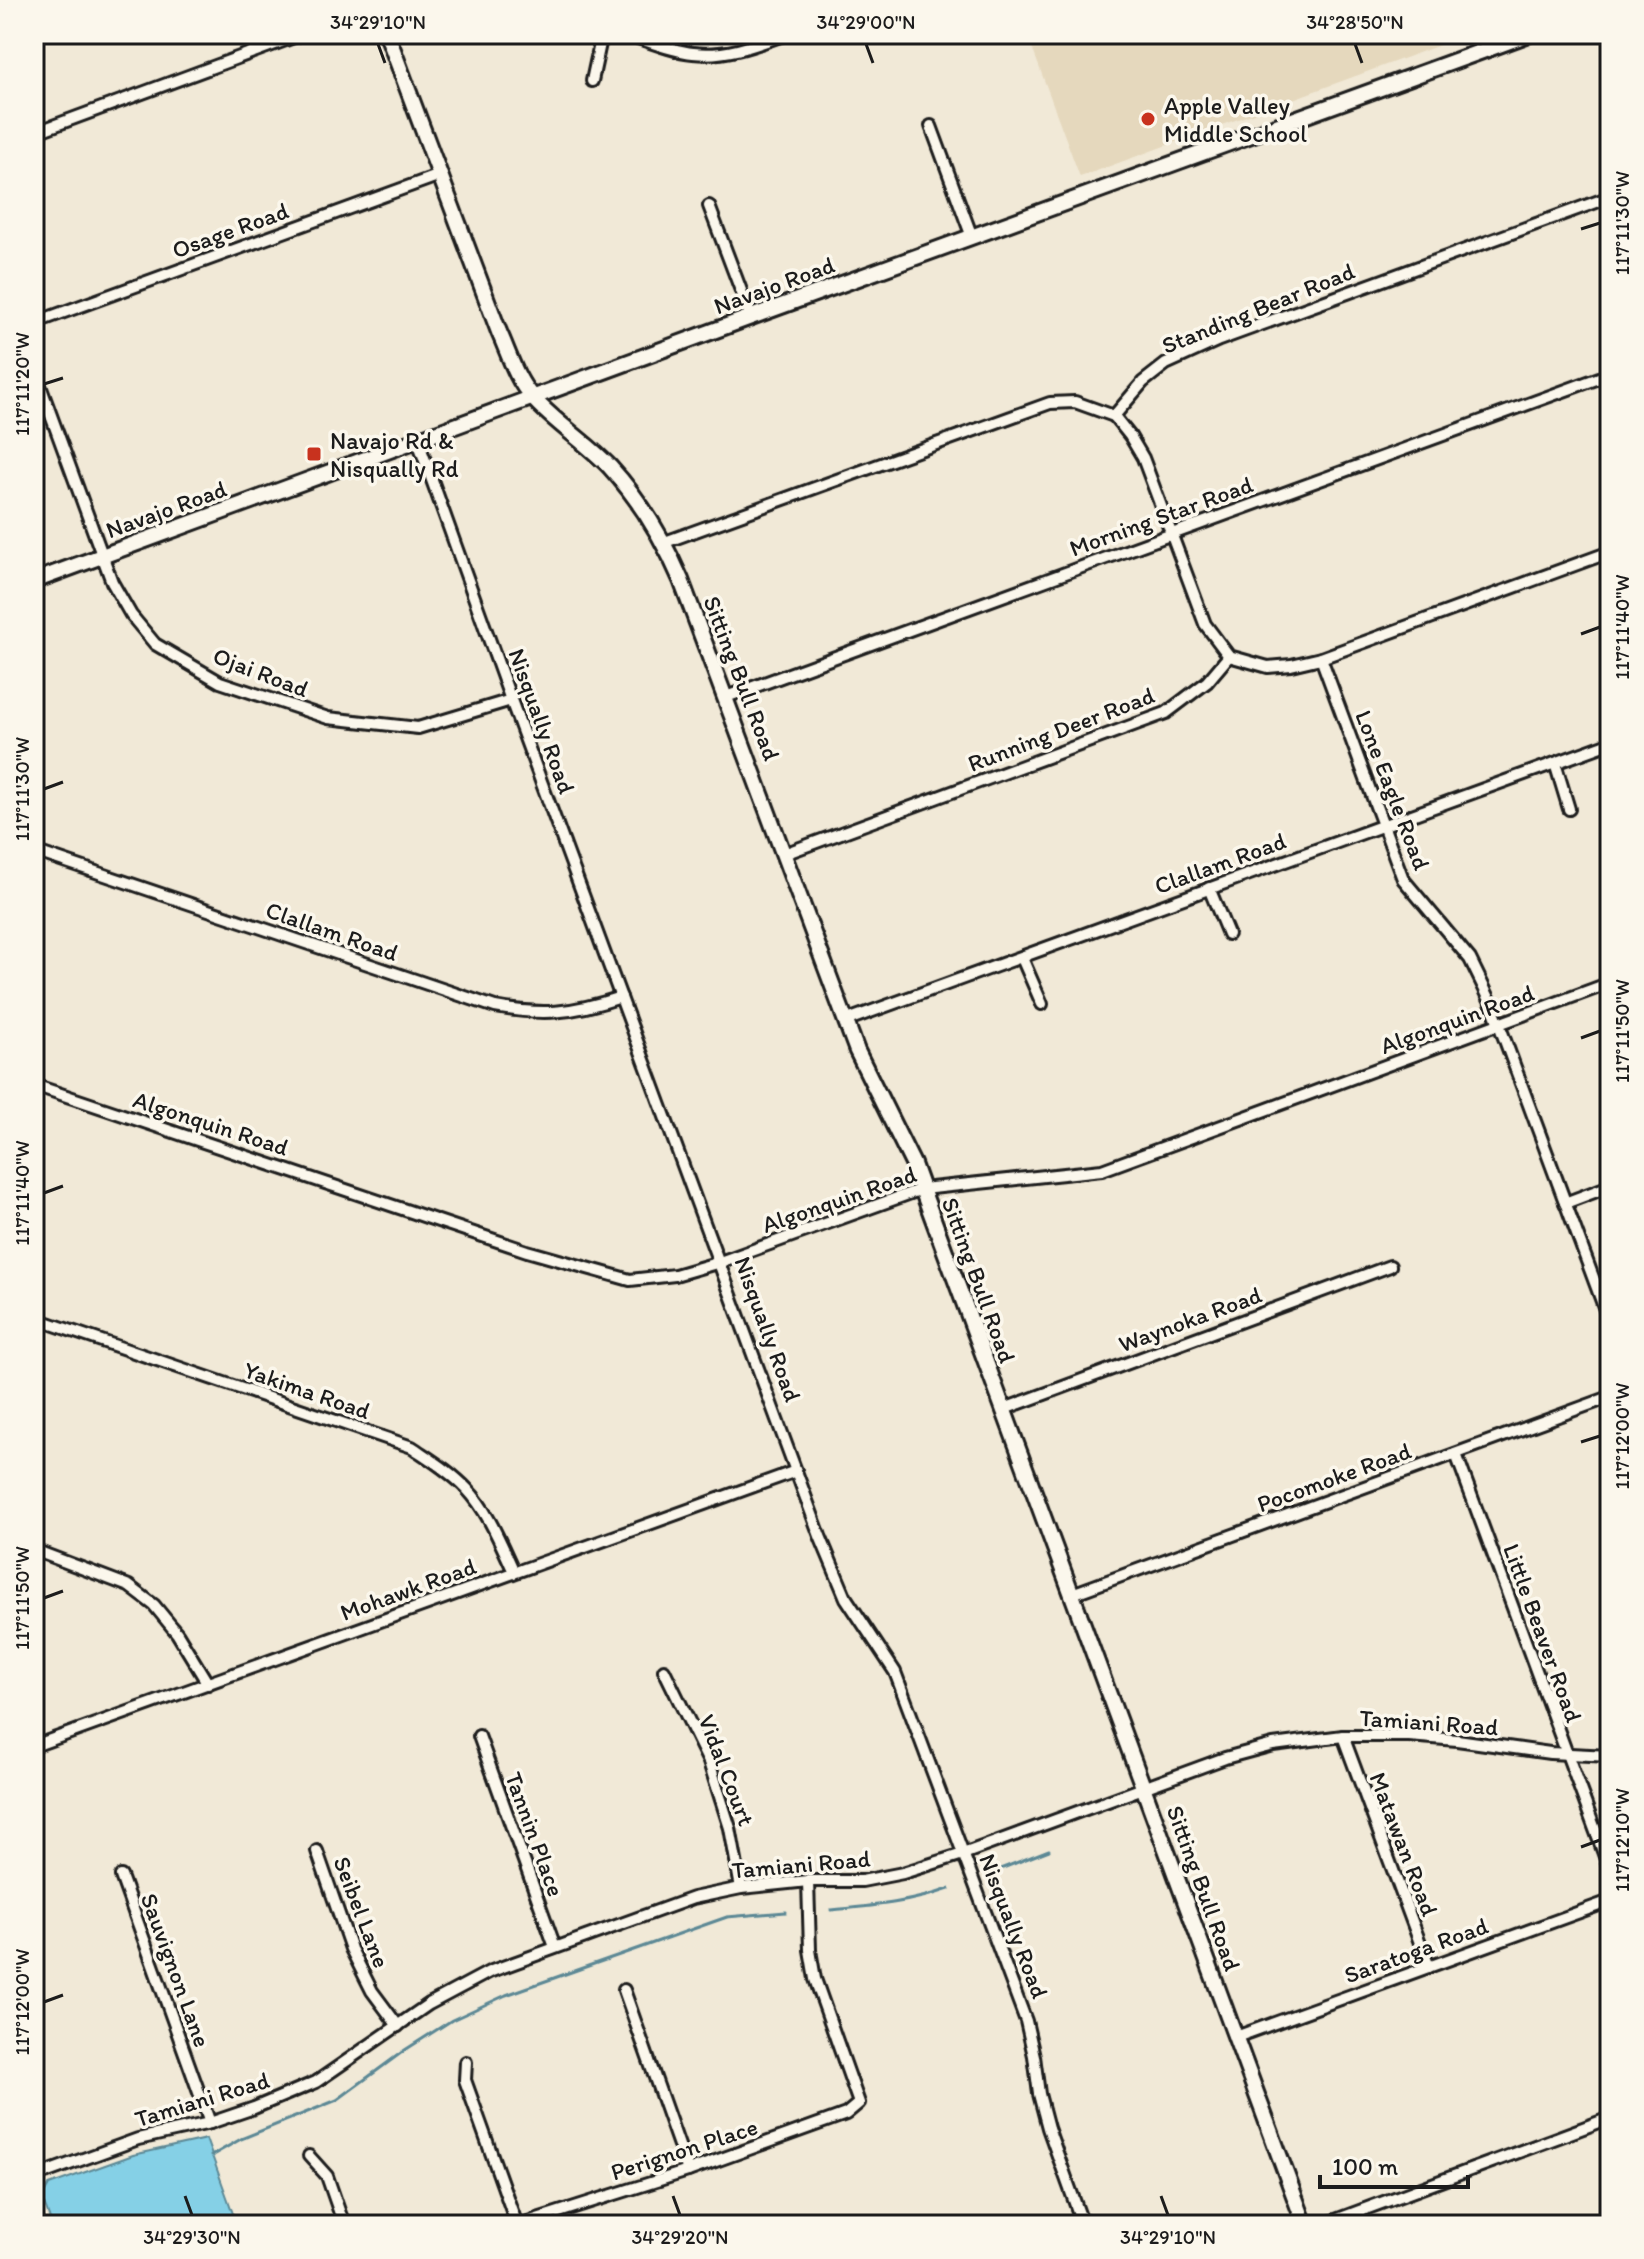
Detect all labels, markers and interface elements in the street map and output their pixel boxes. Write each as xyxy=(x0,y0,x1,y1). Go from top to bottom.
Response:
text: 34°29'10"N xyxy=(330,10,426,34)
text: 34°29'00"N xyxy=(817,10,915,34)
text: 34°28'50"N xyxy=(1306,10,1404,34)
place label: Apple Valley Middle School xyxy=(1164,91,1307,148)
marker: Apple Valley Middle School xyxy=(1139,110,1157,128)
text: 117°11'30"W xyxy=(1610,171,1634,275)
street label: Osage Road xyxy=(168,196,292,264)
street label: Navajo Road xyxy=(710,250,838,320)
street label: Standing Bear Road xyxy=(1157,256,1359,360)
text: 117°11'20"W xyxy=(10,332,34,436)
place label: Navajo Rd & Nisqually Rd xyxy=(330,426,459,483)
marker: Navajo Rd & Nisqually Rd xyxy=(305,445,323,463)
street label: Morning Star Road xyxy=(1065,469,1257,563)
street label: Navajo Road xyxy=(102,474,230,544)
text: 117°11'40"W xyxy=(1610,574,1634,680)
street label: Sitting Bull Road xyxy=(697,592,787,764)
street label: Ojai Road xyxy=(209,641,313,703)
street label: Nisqually Road xyxy=(502,644,582,798)
street label: Running Deer Road xyxy=(964,680,1158,778)
street label: Lone Eagle Road xyxy=(1349,706,1437,874)
text: 117°11'30"W xyxy=(10,737,34,841)
street label: Clallam Road xyxy=(1150,826,1290,900)
street label: Clallam Road xyxy=(262,895,402,967)
street label: Algonquin Road xyxy=(1376,978,1538,1060)
text: 117°11'50"W xyxy=(1610,979,1634,1083)
street label: Algonquin Road xyxy=(130,1084,292,1162)
text: 117°11'40"W xyxy=(10,1140,34,1246)
street label: Algonquin Road xyxy=(758,1159,920,1239)
street label: Sitting Bull Road xyxy=(936,1193,1022,1367)
street label: Nisqually Road xyxy=(728,1252,808,1406)
street label: Waynoka Road xyxy=(1114,1280,1266,1358)
street label: Yakima Road xyxy=(240,1355,374,1425)
text: 117°12'00"W xyxy=(1610,1383,1634,1489)
street label: Pocomoke Road xyxy=(1253,1436,1415,1518)
street label: Little Beaver Road xyxy=(1497,1540,1589,1726)
text: 117°11'50"W xyxy=(10,1546,34,1650)
street label: Mohawk Road xyxy=(336,1551,480,1627)
street label: Tamiani Road xyxy=(1359,1703,1499,1741)
street label: Vidal Court xyxy=(693,1710,761,1830)
street label: Tannin Place xyxy=(499,1768,571,1900)
street label: Matawan Road xyxy=(1363,1768,1445,1920)
text: 117°12'10"W xyxy=(1610,1788,1634,1892)
street label: Sitting Bull Road xyxy=(1161,1801,1247,1975)
street label: Tamiani Road xyxy=(731,1844,871,1884)
street label: Nisqually Road xyxy=(973,1850,1055,2002)
street label: Seibel Lane xyxy=(328,1852,396,1972)
street label: Sauvignon Lane xyxy=(135,1889,217,2051)
street label: Saratoga Road xyxy=(1340,1911,1492,1989)
text: 117°12'00"W xyxy=(10,1949,34,2055)
street label: Tamiani Road xyxy=(131,2065,273,2133)
street label: Perignon Place xyxy=(607,2112,761,2186)
scale bar xyxy=(1320,2139,1468,2189)
text: 100 m xyxy=(1332,2152,1398,2181)
text: 34°29'30"N xyxy=(143,2225,241,2249)
text: 34°29'20"N xyxy=(631,2225,729,2249)
text: 34°29'10"N xyxy=(1120,2225,1216,2249)

